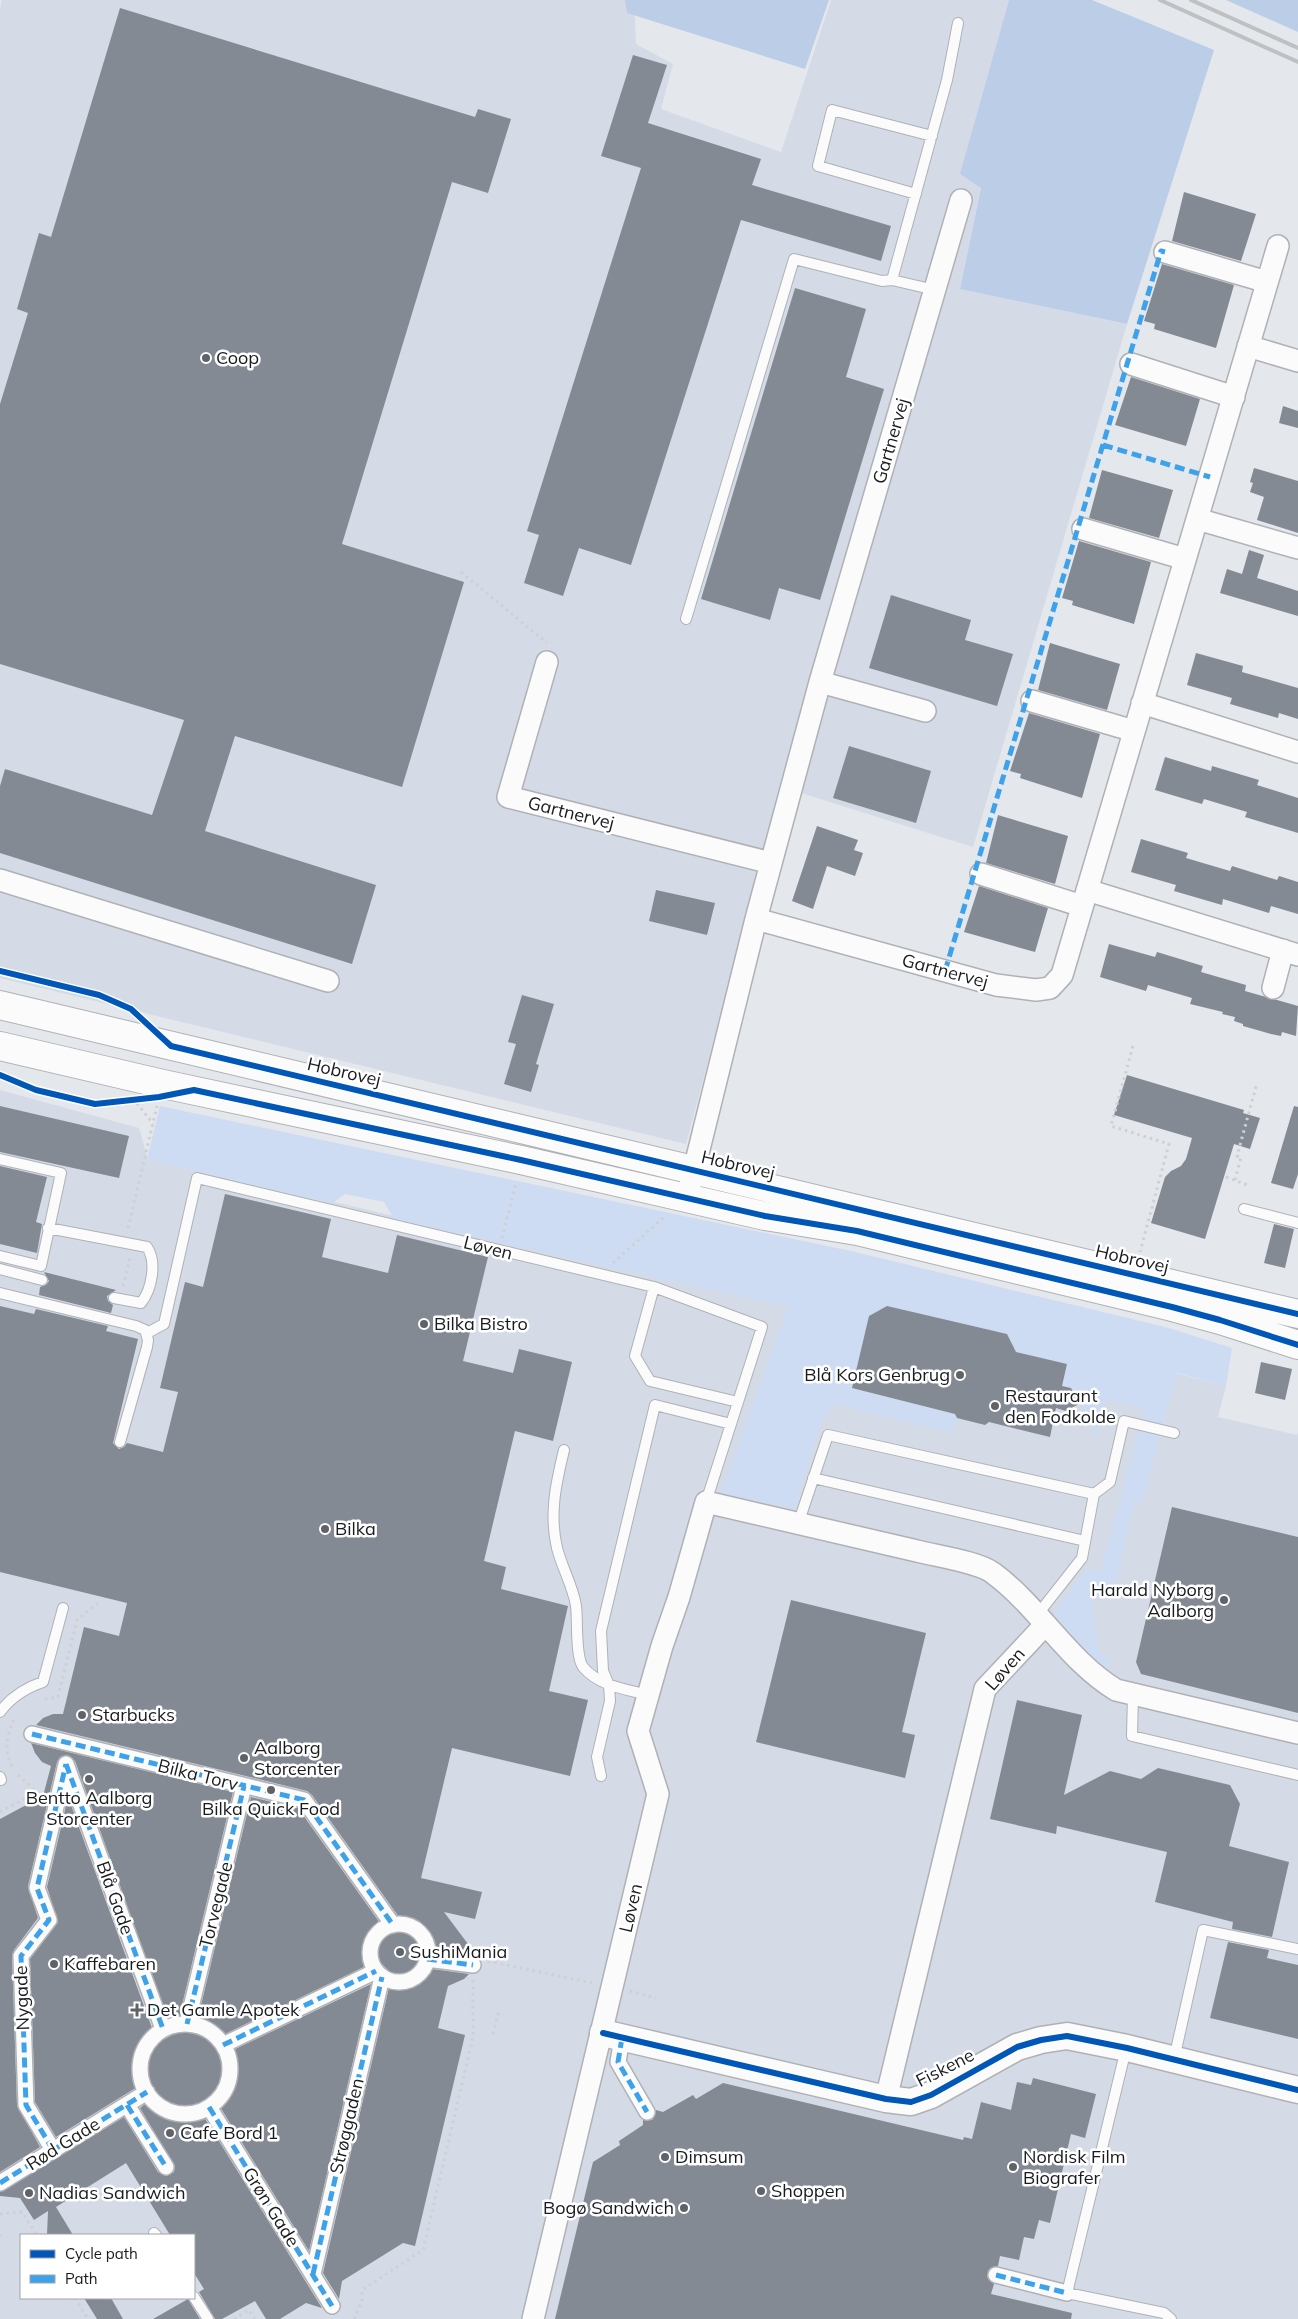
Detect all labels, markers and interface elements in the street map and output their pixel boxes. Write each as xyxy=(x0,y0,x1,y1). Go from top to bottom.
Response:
place label: Coop xyxy=(216,346,259,369)
marker: Coop xyxy=(200,352,212,364)
street label: Gartnervej xyxy=(867,395,914,486)
street label: Gartnervej xyxy=(526,791,617,834)
street label: Gartnervej xyxy=(900,948,991,993)
street label: Hobrovej xyxy=(305,1052,383,1091)
street label: Hobrovej xyxy=(699,1145,777,1184)
street label: Løven xyxy=(461,1230,515,1265)
street label: Hobrovej xyxy=(1093,1239,1171,1278)
place label: Bilka Bistro xyxy=(434,1312,528,1335)
marker: Bilka Bistro xyxy=(418,1318,430,1330)
place label: Blå Kors Genbrug xyxy=(804,1363,950,1386)
marker: Blå Kors Genbrug xyxy=(954,1369,966,1381)
place label: Restaurant den Fodkolde xyxy=(1005,1384,1116,1428)
marker: Restaurant den Fodkolde xyxy=(989,1400,1001,1412)
place label: Bilka xyxy=(335,1517,376,1540)
marker: Bilka xyxy=(319,1523,331,1535)
place label: Harald Nyborg Aalborg xyxy=(1091,1578,1214,1622)
marker: Harald Nyborg Aalborg xyxy=(1218,1594,1230,1606)
street label: Løven xyxy=(980,1642,1030,1695)
place label: Starbucks xyxy=(92,1703,175,1726)
marker: Starbucks xyxy=(76,1709,88,1721)
place label: Aalborg Storcenter xyxy=(254,1736,340,1780)
marker: Aalborg Storcenter xyxy=(238,1752,250,1764)
street label: Bilka Torv xyxy=(156,1753,241,1796)
marker: Bentto Aalborg Storcenter xyxy=(83,1773,95,1785)
marker: Bilka Quick Food xyxy=(265,1784,277,1796)
place label: Bentto Aalborg Storcenter xyxy=(26,1786,152,1830)
place label: Bilka Quick Food xyxy=(202,1797,340,1820)
street label: Blå Gade xyxy=(92,1858,139,1938)
street label: Torvegade xyxy=(194,1859,237,1951)
street label: Løven xyxy=(614,1881,647,1935)
place label: SushiMania xyxy=(410,1940,507,1963)
marker: SushiMania xyxy=(394,1946,406,1958)
place label: Kaffebaren xyxy=(64,1952,156,1975)
marker: Kaffebaren xyxy=(48,1958,60,1970)
street label: Nygade xyxy=(9,1965,34,2031)
place label: Det Gamle Apotek xyxy=(147,1998,300,2021)
marker: Det Gamle Apotek xyxy=(131,2004,143,2016)
street label: Fiskene xyxy=(912,2043,978,2092)
street label: Strøggaden xyxy=(324,2076,369,2176)
street label: Rød Gade xyxy=(22,2112,104,2175)
place label: Cafe Bord 1 xyxy=(180,2121,278,2144)
marker: Cafe Bord 1 xyxy=(164,2127,176,2139)
place label: Dimsum xyxy=(675,2145,744,2168)
place label: Nordisk Film Biografer xyxy=(1023,2145,1126,2189)
marker: Dimsum xyxy=(659,2151,671,2163)
marker: Nordisk Film Biografer xyxy=(1007,2161,1019,2173)
street label: Grøn Gade xyxy=(238,2163,305,2251)
place label: Shoppen xyxy=(771,2179,845,2202)
place label: Nadias Sandwich xyxy=(39,2181,186,2204)
marker: Shoppen xyxy=(755,2185,767,2197)
marker: Nadias Sandwich xyxy=(23,2187,35,2199)
place label: Bogø Sandwich xyxy=(543,2196,674,2219)
marker: Bogø Sandwich xyxy=(678,2202,690,2214)
legend xyxy=(20,2234,195,2299)
text: Cycle path xyxy=(65,2244,138,2263)
text: Path xyxy=(65,2269,97,2288)

